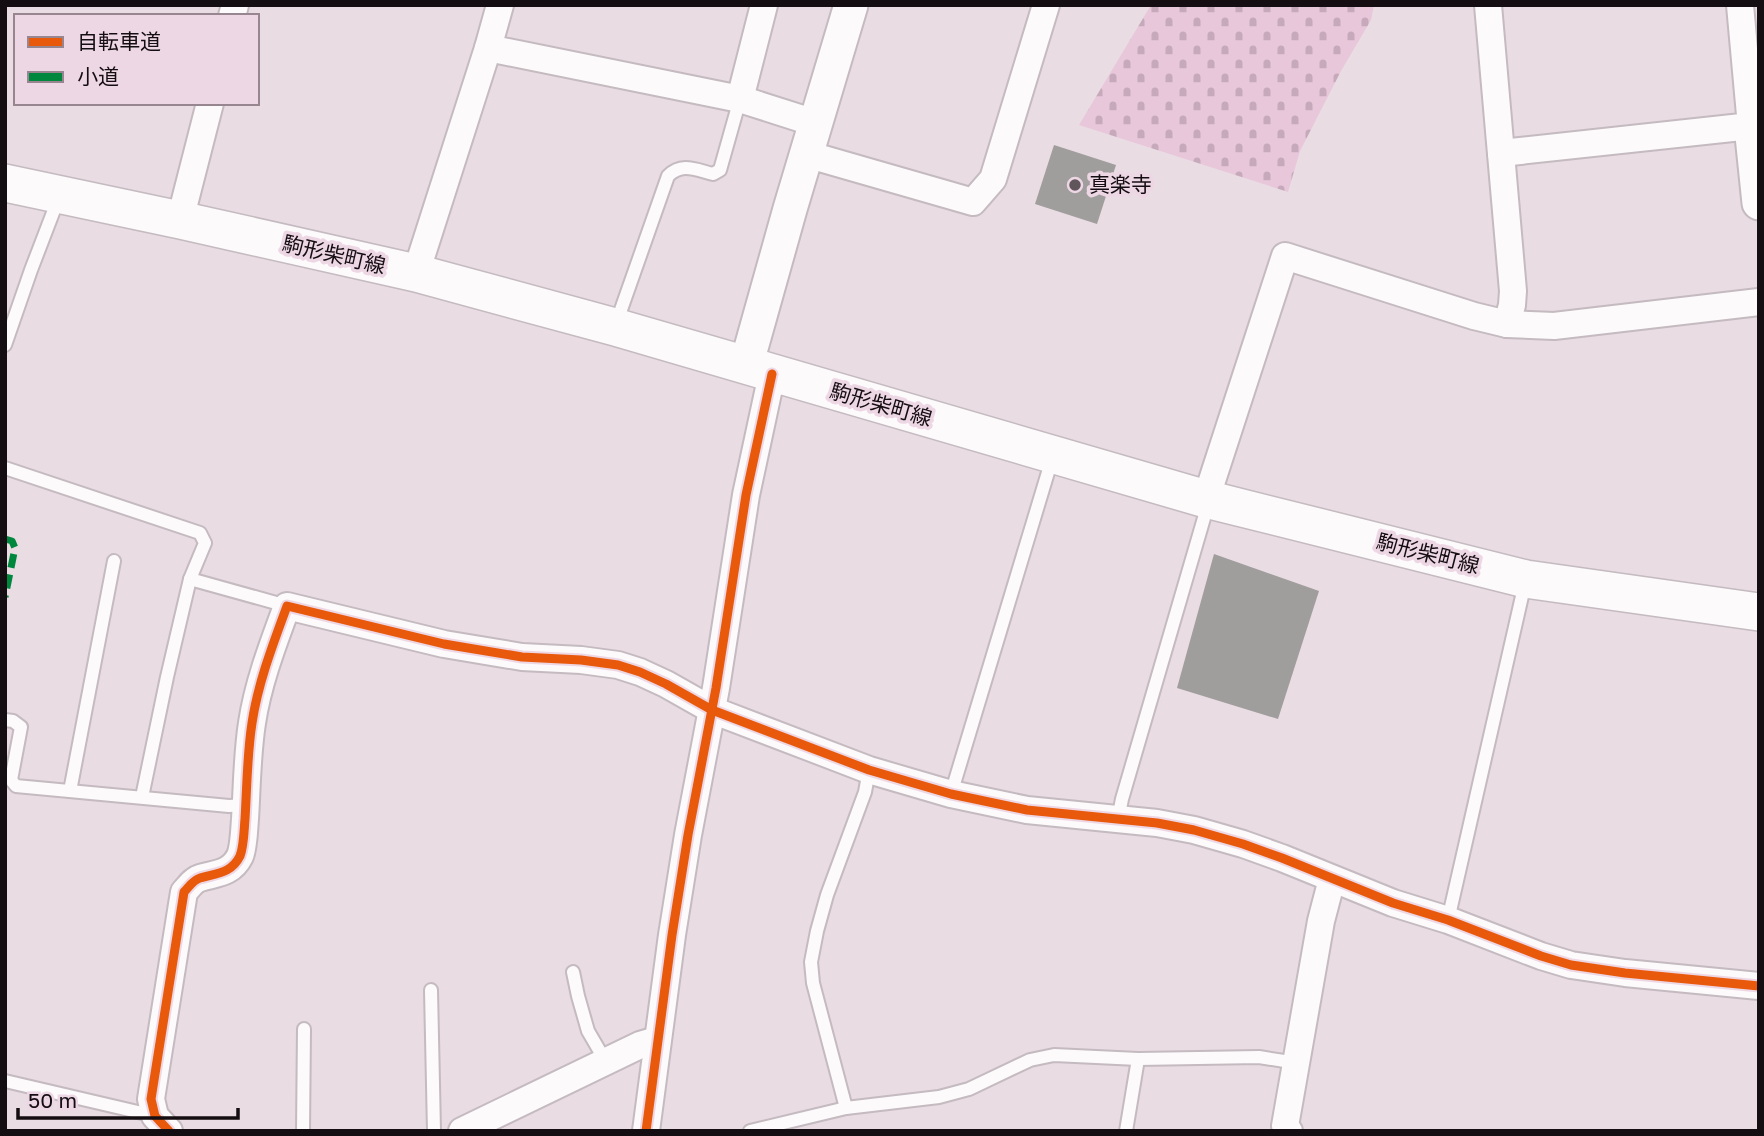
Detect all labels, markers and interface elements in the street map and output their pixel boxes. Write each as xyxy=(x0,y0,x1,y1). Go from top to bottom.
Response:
legend xyxy=(14,14,259,105)
text: 自転車道 xyxy=(77,28,161,54)
text: 小道 xyxy=(77,63,119,89)
place label: 真楽寺 xyxy=(1089,171,1152,197)
marker: 真楽寺 xyxy=(1067,177,1083,193)
street label: 駒形柴町線 xyxy=(280,230,388,279)
street label: 駒形柴町線 xyxy=(827,377,935,431)
street label: 駒形柴町線 xyxy=(1374,528,1482,578)
scale bar xyxy=(18,1076,238,1120)
text: 50 m xyxy=(28,1087,77,1113)

